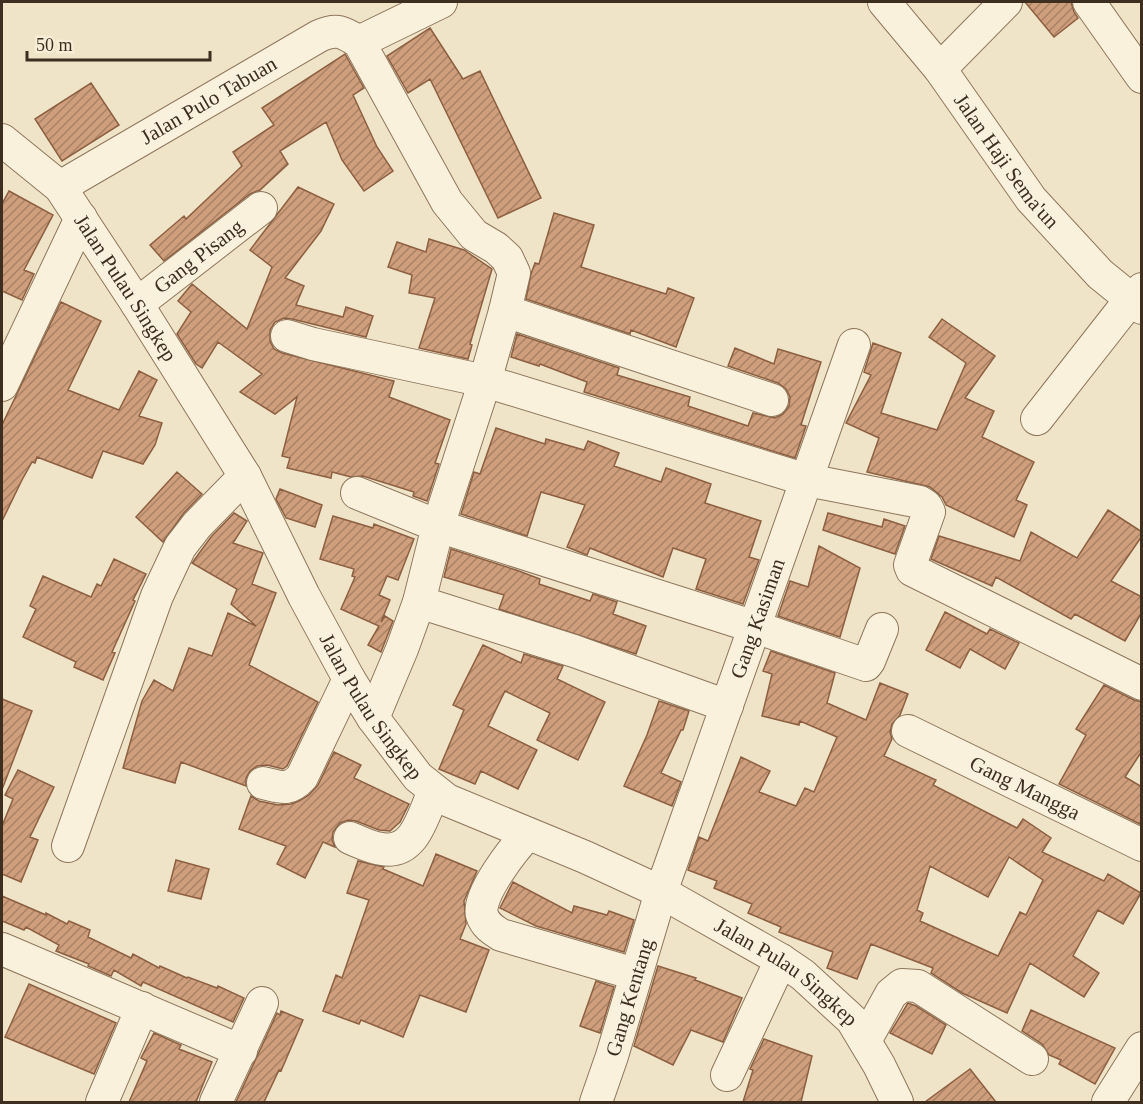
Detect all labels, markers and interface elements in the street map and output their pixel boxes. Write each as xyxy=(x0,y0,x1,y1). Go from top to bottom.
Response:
scale bar xyxy=(27,24,210,62)
text: 50 m xyxy=(36,35,73,55)
street label: Jalan Pulo Tabuan xyxy=(136,51,281,149)
street label: Jalan Haji Sema'un xyxy=(949,89,1064,234)
street label: Jalan Pulau Singkep xyxy=(69,210,182,366)
street label: Gang Pisang xyxy=(149,214,249,298)
street label: Gang Kasiman xyxy=(725,555,790,682)
street label: Jalan Pulau Singkep xyxy=(315,629,428,784)
street label: Gang Mangga xyxy=(966,751,1084,825)
street label: Jalan Pulau Singkep xyxy=(711,913,862,1031)
street label: Gang Kentang xyxy=(601,935,659,1059)

